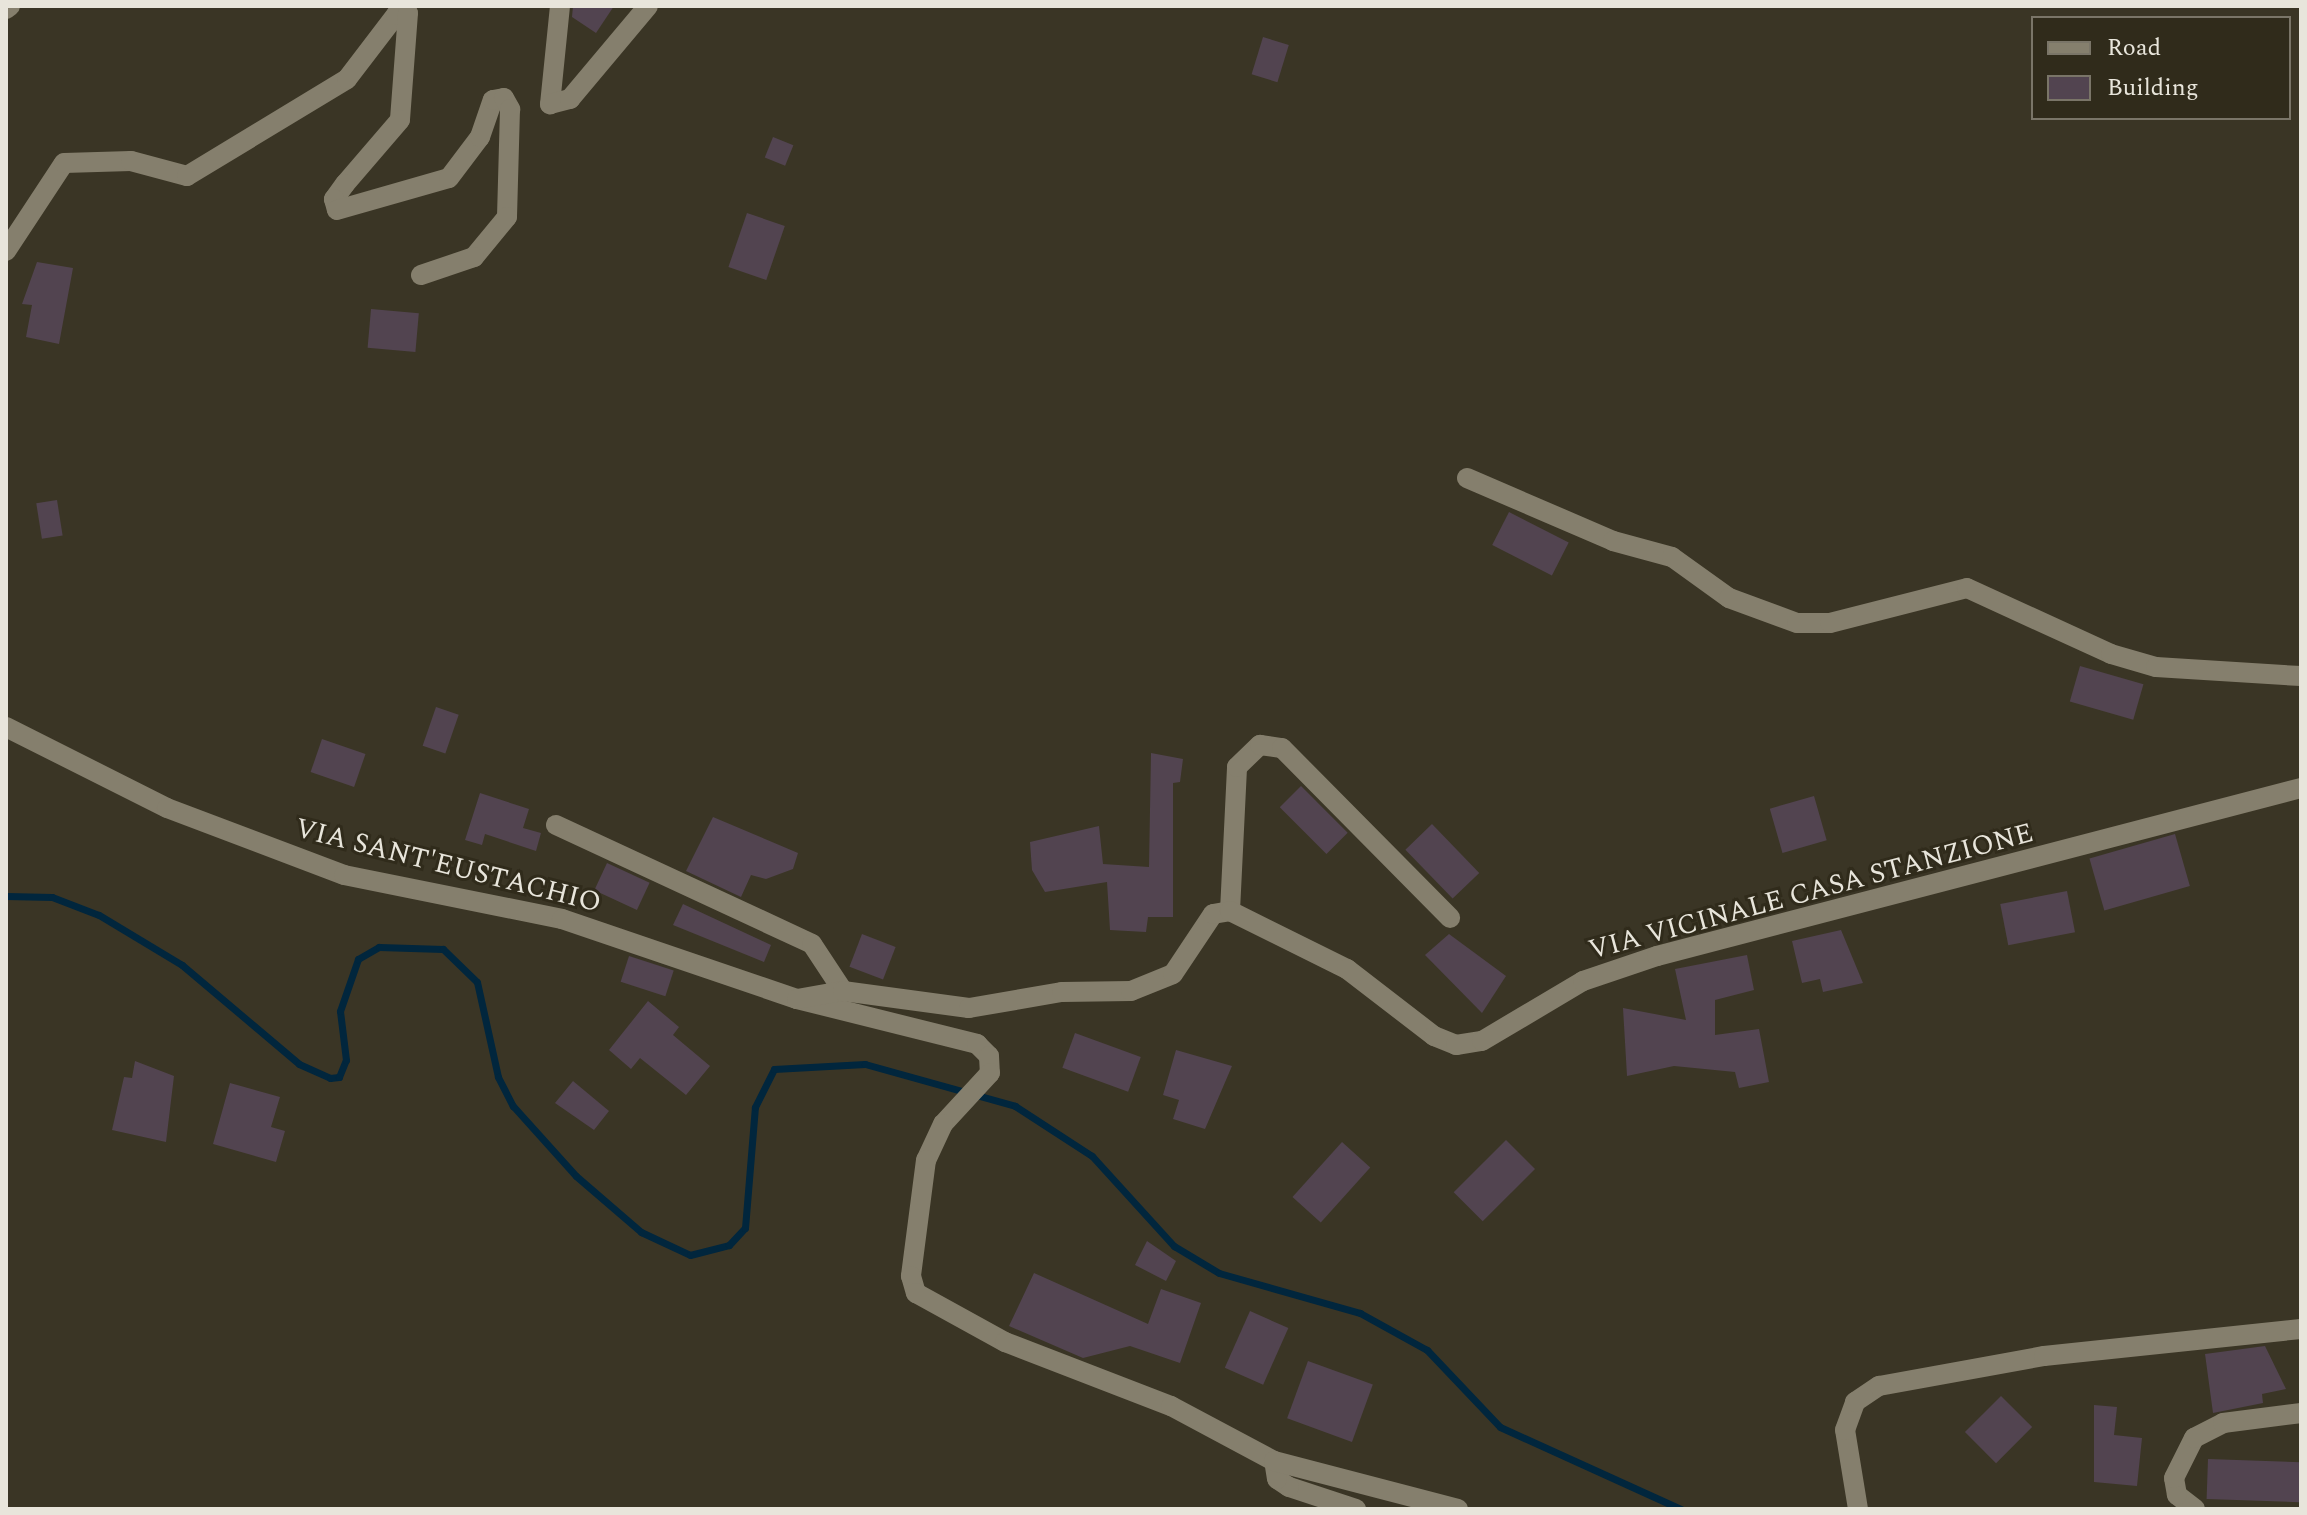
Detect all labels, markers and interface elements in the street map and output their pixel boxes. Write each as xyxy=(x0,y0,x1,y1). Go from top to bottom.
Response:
legend xyxy=(2031,16,2291,120)
text: Road xyxy=(2107,30,2161,66)
text: Building xyxy=(2107,70,2199,106)
street label: VIA SANT'EUSTACHIO xyxy=(292,812,604,920)
street label: VIA VICINALE CASA STANZIONE xyxy=(1585,816,2037,968)

